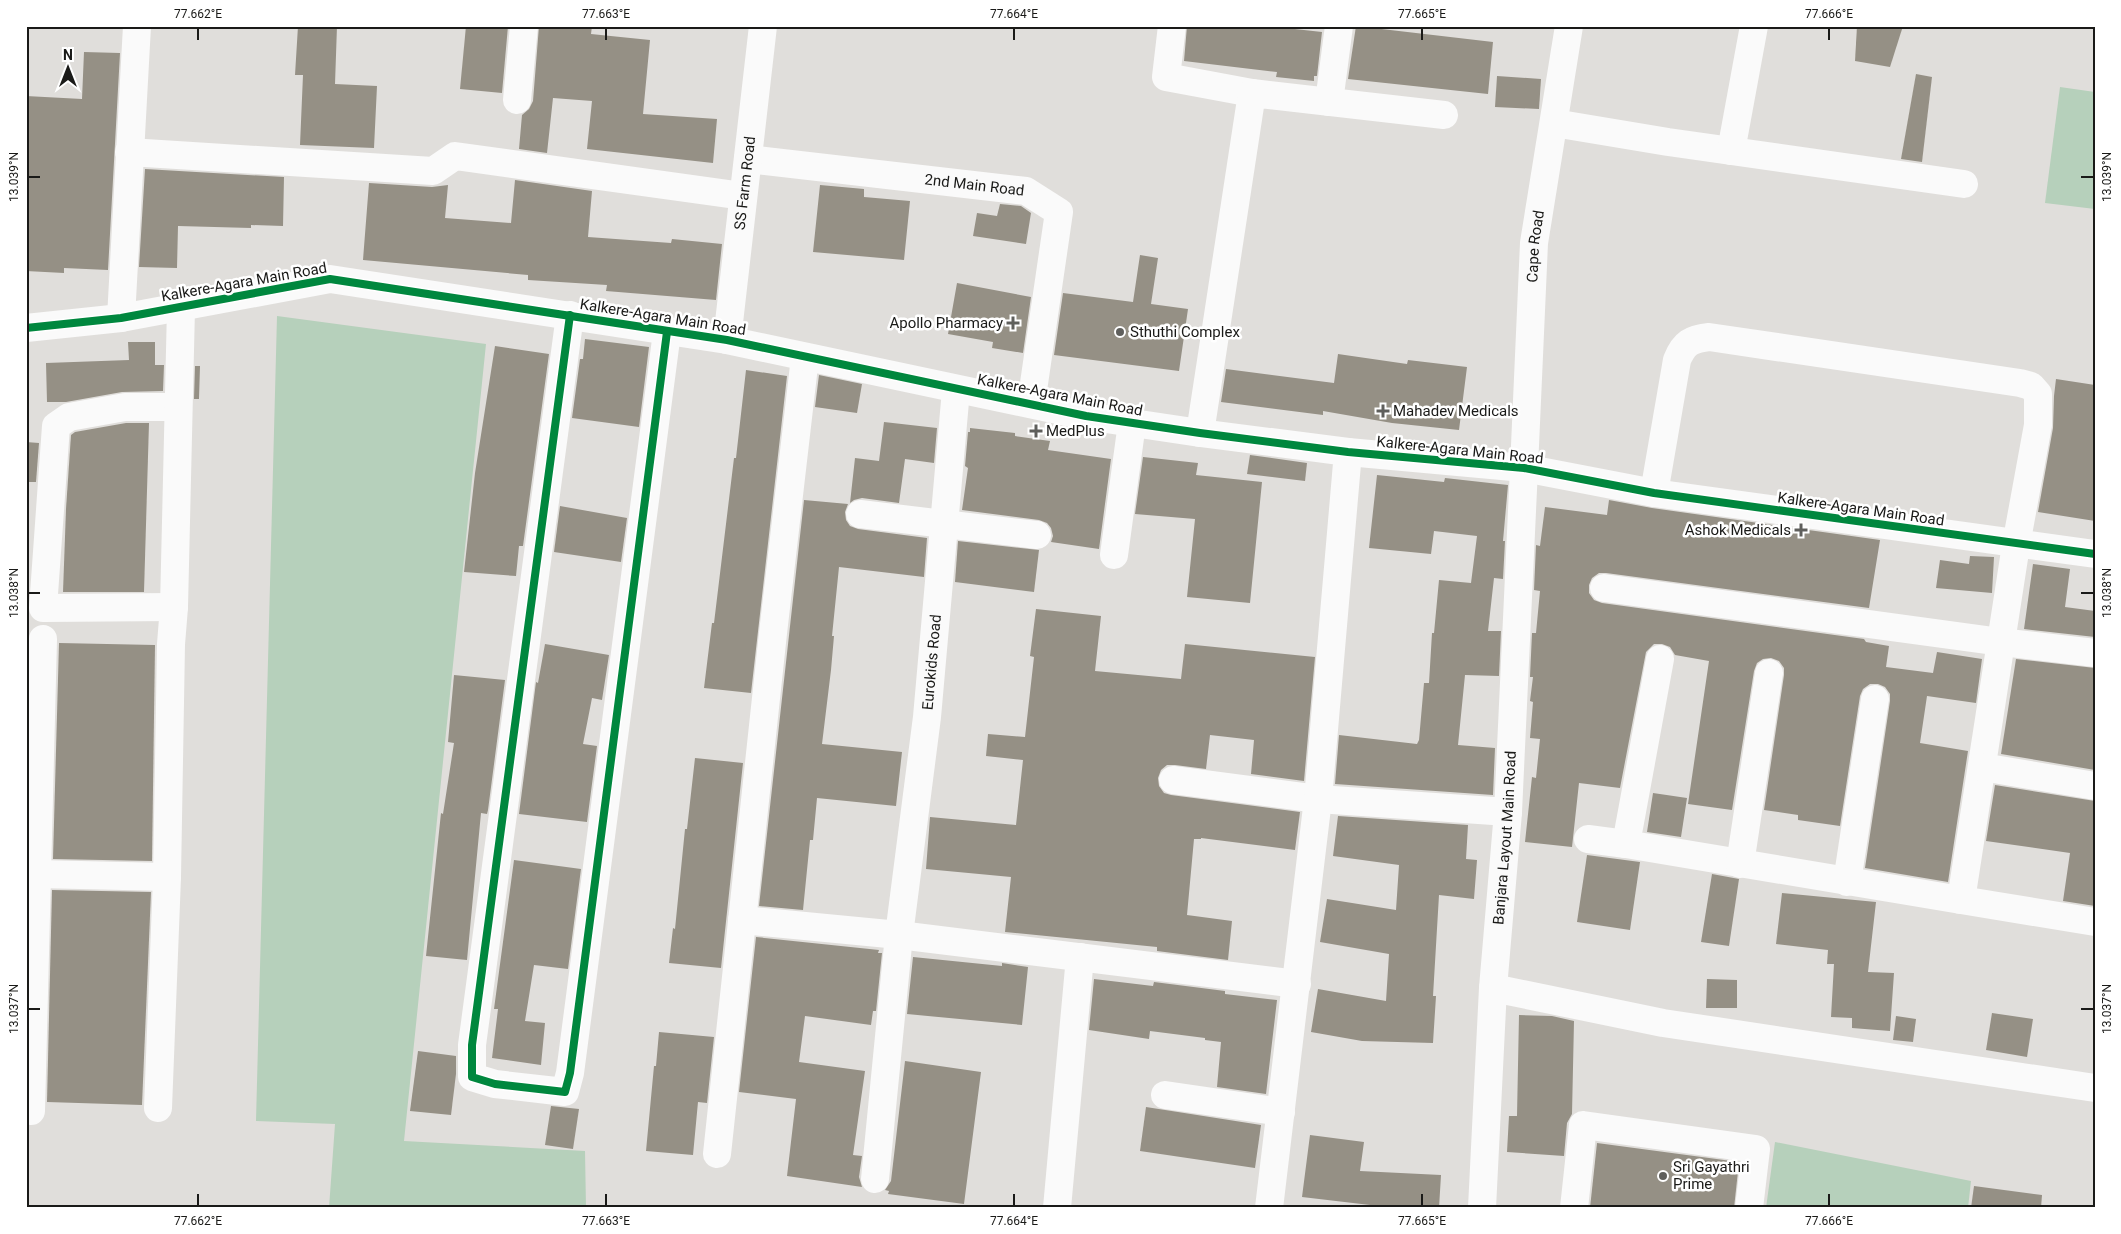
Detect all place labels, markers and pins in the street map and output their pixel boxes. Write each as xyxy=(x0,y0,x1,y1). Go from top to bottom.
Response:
place label: Apollo Pharmacy xyxy=(889,314,1003,332)
marker: Apollo Pharmacy xyxy=(1007,317,1019,329)
place label: Sthuthi Complex xyxy=(1130,323,1240,341)
marker: Sthuthi Complex xyxy=(1114,326,1126,338)
place label: Mahadev Medicals xyxy=(1393,402,1519,420)
marker: Mahadev Medicals xyxy=(1377,405,1389,417)
place label: MedPlus xyxy=(1046,422,1105,440)
marker: MedPlus xyxy=(1030,425,1042,437)
place label: Ashok Medicals xyxy=(1685,521,1791,539)
marker: Ashok Medicals xyxy=(1795,524,1807,536)
place label: Sri Gayathri Prime xyxy=(1673,1158,1750,1193)
marker: Sri Gayathri Prime xyxy=(1657,1170,1669,1182)

